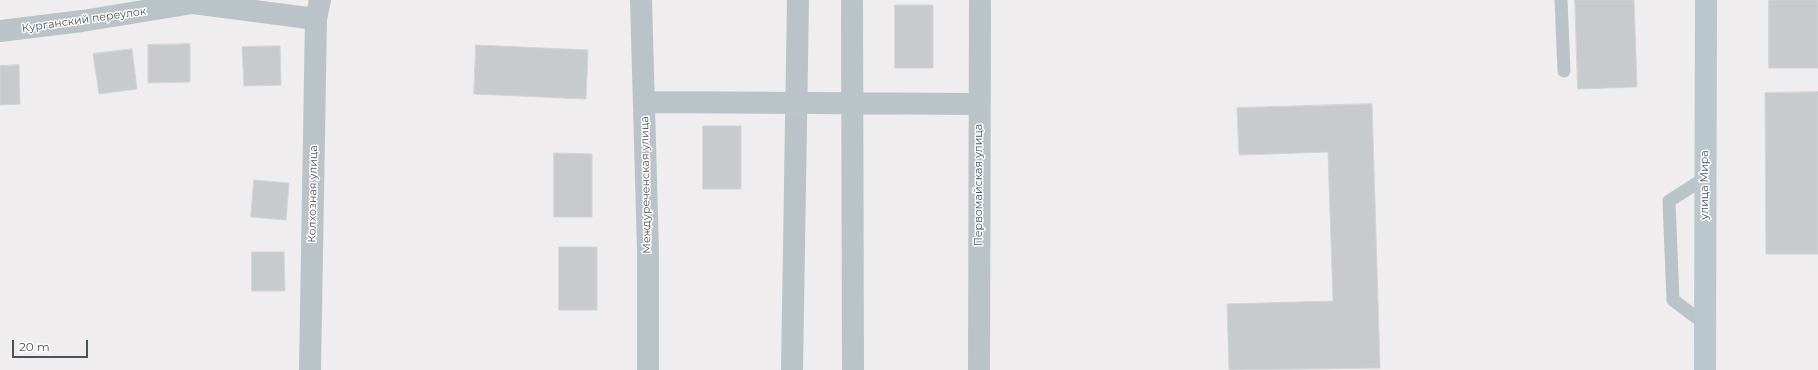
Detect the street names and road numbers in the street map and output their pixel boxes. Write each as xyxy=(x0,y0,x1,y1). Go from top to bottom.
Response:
street label: Курганский переулок xyxy=(21,5,147,35)
street label: Междуреченская улица xyxy=(638,116,654,254)
street label: Первомайская улица xyxy=(972,124,986,246)
street label: Колхозная улица xyxy=(306,145,320,243)
street label: улица Мира xyxy=(1698,150,1712,220)

